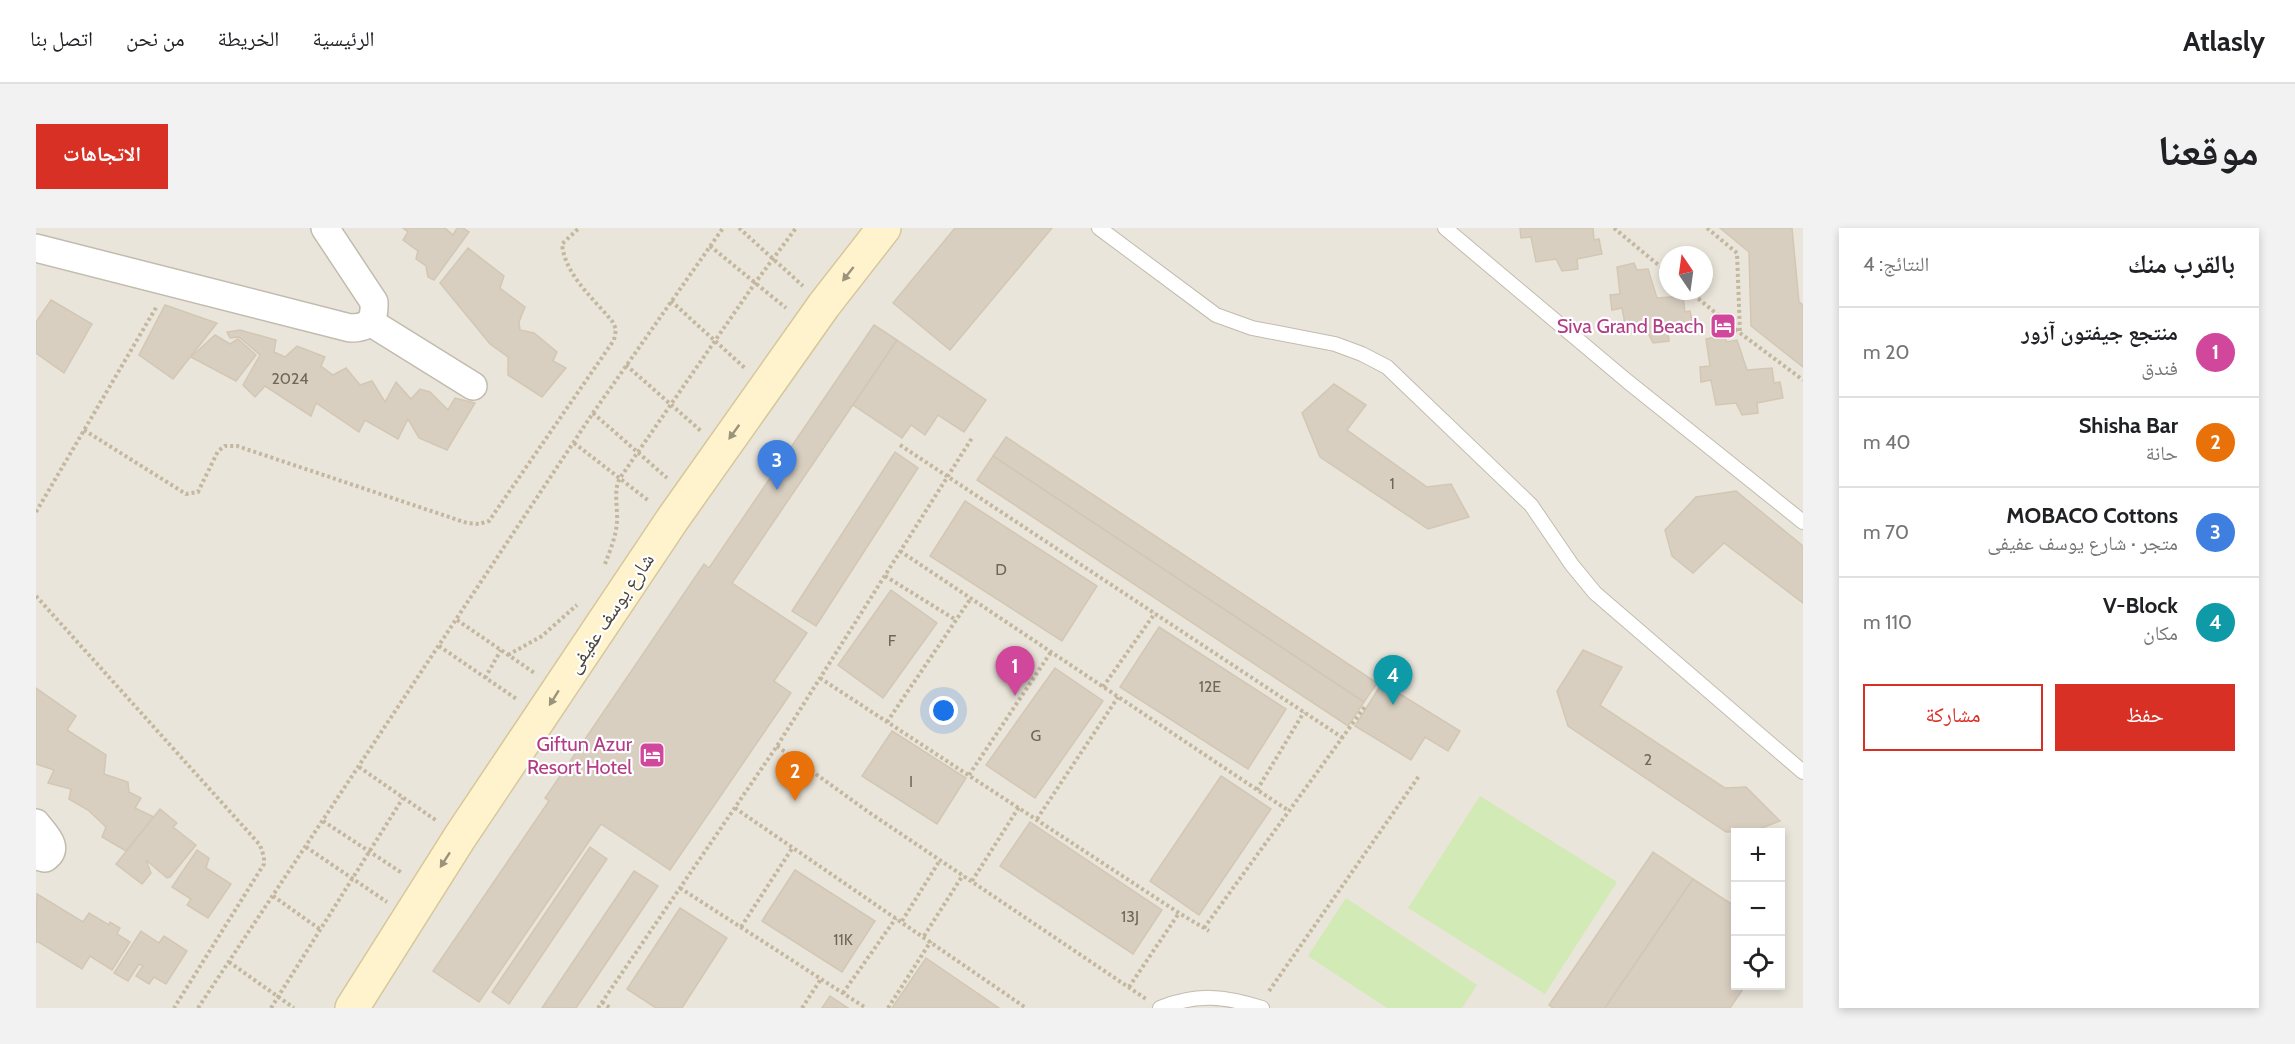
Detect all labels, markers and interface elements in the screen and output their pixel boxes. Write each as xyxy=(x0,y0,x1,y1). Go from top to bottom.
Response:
text: Atlasly xyxy=(2183,24,2265,58)
text: اتصل بنا xyxy=(30,26,93,51)
text: من نحن xyxy=(126,26,185,51)
text: الخريطة xyxy=(218,26,279,51)
text: الرئيسية xyxy=(312,26,375,51)
button: الاتجاهات xyxy=(36,124,168,189)
text: موقعنا xyxy=(2158,124,2259,176)
north arrow xyxy=(1659,246,1713,300)
text: بالقرب منك xyxy=(2128,248,2235,280)
text: النتائج: 4 xyxy=(1863,252,1929,276)
one-way arrow xyxy=(842,266,855,282)
hotel icon: Siva Grand Beach xyxy=(1708,311,1738,341)
place label: Siva Grand Beach xyxy=(1557,314,1704,338)
text: منتجع جيفتون آزور xyxy=(2021,319,2178,346)
text: 20 m xyxy=(1863,340,1910,364)
text: 1 xyxy=(2212,340,2219,364)
text: فندق xyxy=(2141,356,2178,380)
house number: 2024 xyxy=(271,369,309,388)
text: Shisha Bar xyxy=(2079,412,2178,439)
one-way arrow xyxy=(728,424,740,440)
text: 40 m xyxy=(1863,430,1911,454)
text: 2 xyxy=(2210,430,2221,454)
pin: 3 xyxy=(758,440,796,490)
text: حانة xyxy=(2146,441,2178,465)
house number: 1 xyxy=(1389,474,1395,493)
text: MOBACO Cottons xyxy=(2006,502,2178,529)
text: 70 m xyxy=(1863,520,1909,544)
text: 3 xyxy=(2210,520,2221,544)
text: متجر · شارع يوسف عفيفى xyxy=(1987,531,2178,555)
street label: شارع يوسف عفيفى xyxy=(561,549,660,678)
house number: D xyxy=(995,560,1007,579)
text: V-Block xyxy=(2103,592,2178,619)
text: 110 m xyxy=(1863,610,1912,634)
text: 4 xyxy=(2209,610,2222,634)
text: مكان xyxy=(2143,621,2178,645)
house number: F xyxy=(888,631,897,650)
pin: 1 xyxy=(996,646,1034,696)
pin: 4 xyxy=(1374,656,1412,705)
house number: 12E xyxy=(1199,677,1221,696)
button: مشاركة xyxy=(1863,684,2043,751)
button: حفظ xyxy=(2055,684,2235,751)
one-way arrow xyxy=(548,690,559,706)
your location xyxy=(929,696,958,725)
house number: G xyxy=(1031,726,1041,745)
place label: Giftun Azur Resort Hotel xyxy=(527,732,633,779)
hotel icon: Giftun Azur Resort Hotel xyxy=(637,740,667,770)
house number: 2 xyxy=(1644,750,1652,769)
pin: 2 xyxy=(776,752,814,801)
house number: I xyxy=(909,772,913,791)
map controls xyxy=(1731,828,1785,990)
button: + xyxy=(1731,828,1785,882)
one-way arrow xyxy=(440,852,451,868)
button: − xyxy=(1731,882,1785,936)
house number: 13J xyxy=(1121,907,1139,926)
house number: 11K xyxy=(833,930,853,949)
button: locate xyxy=(1731,936,1785,990)

